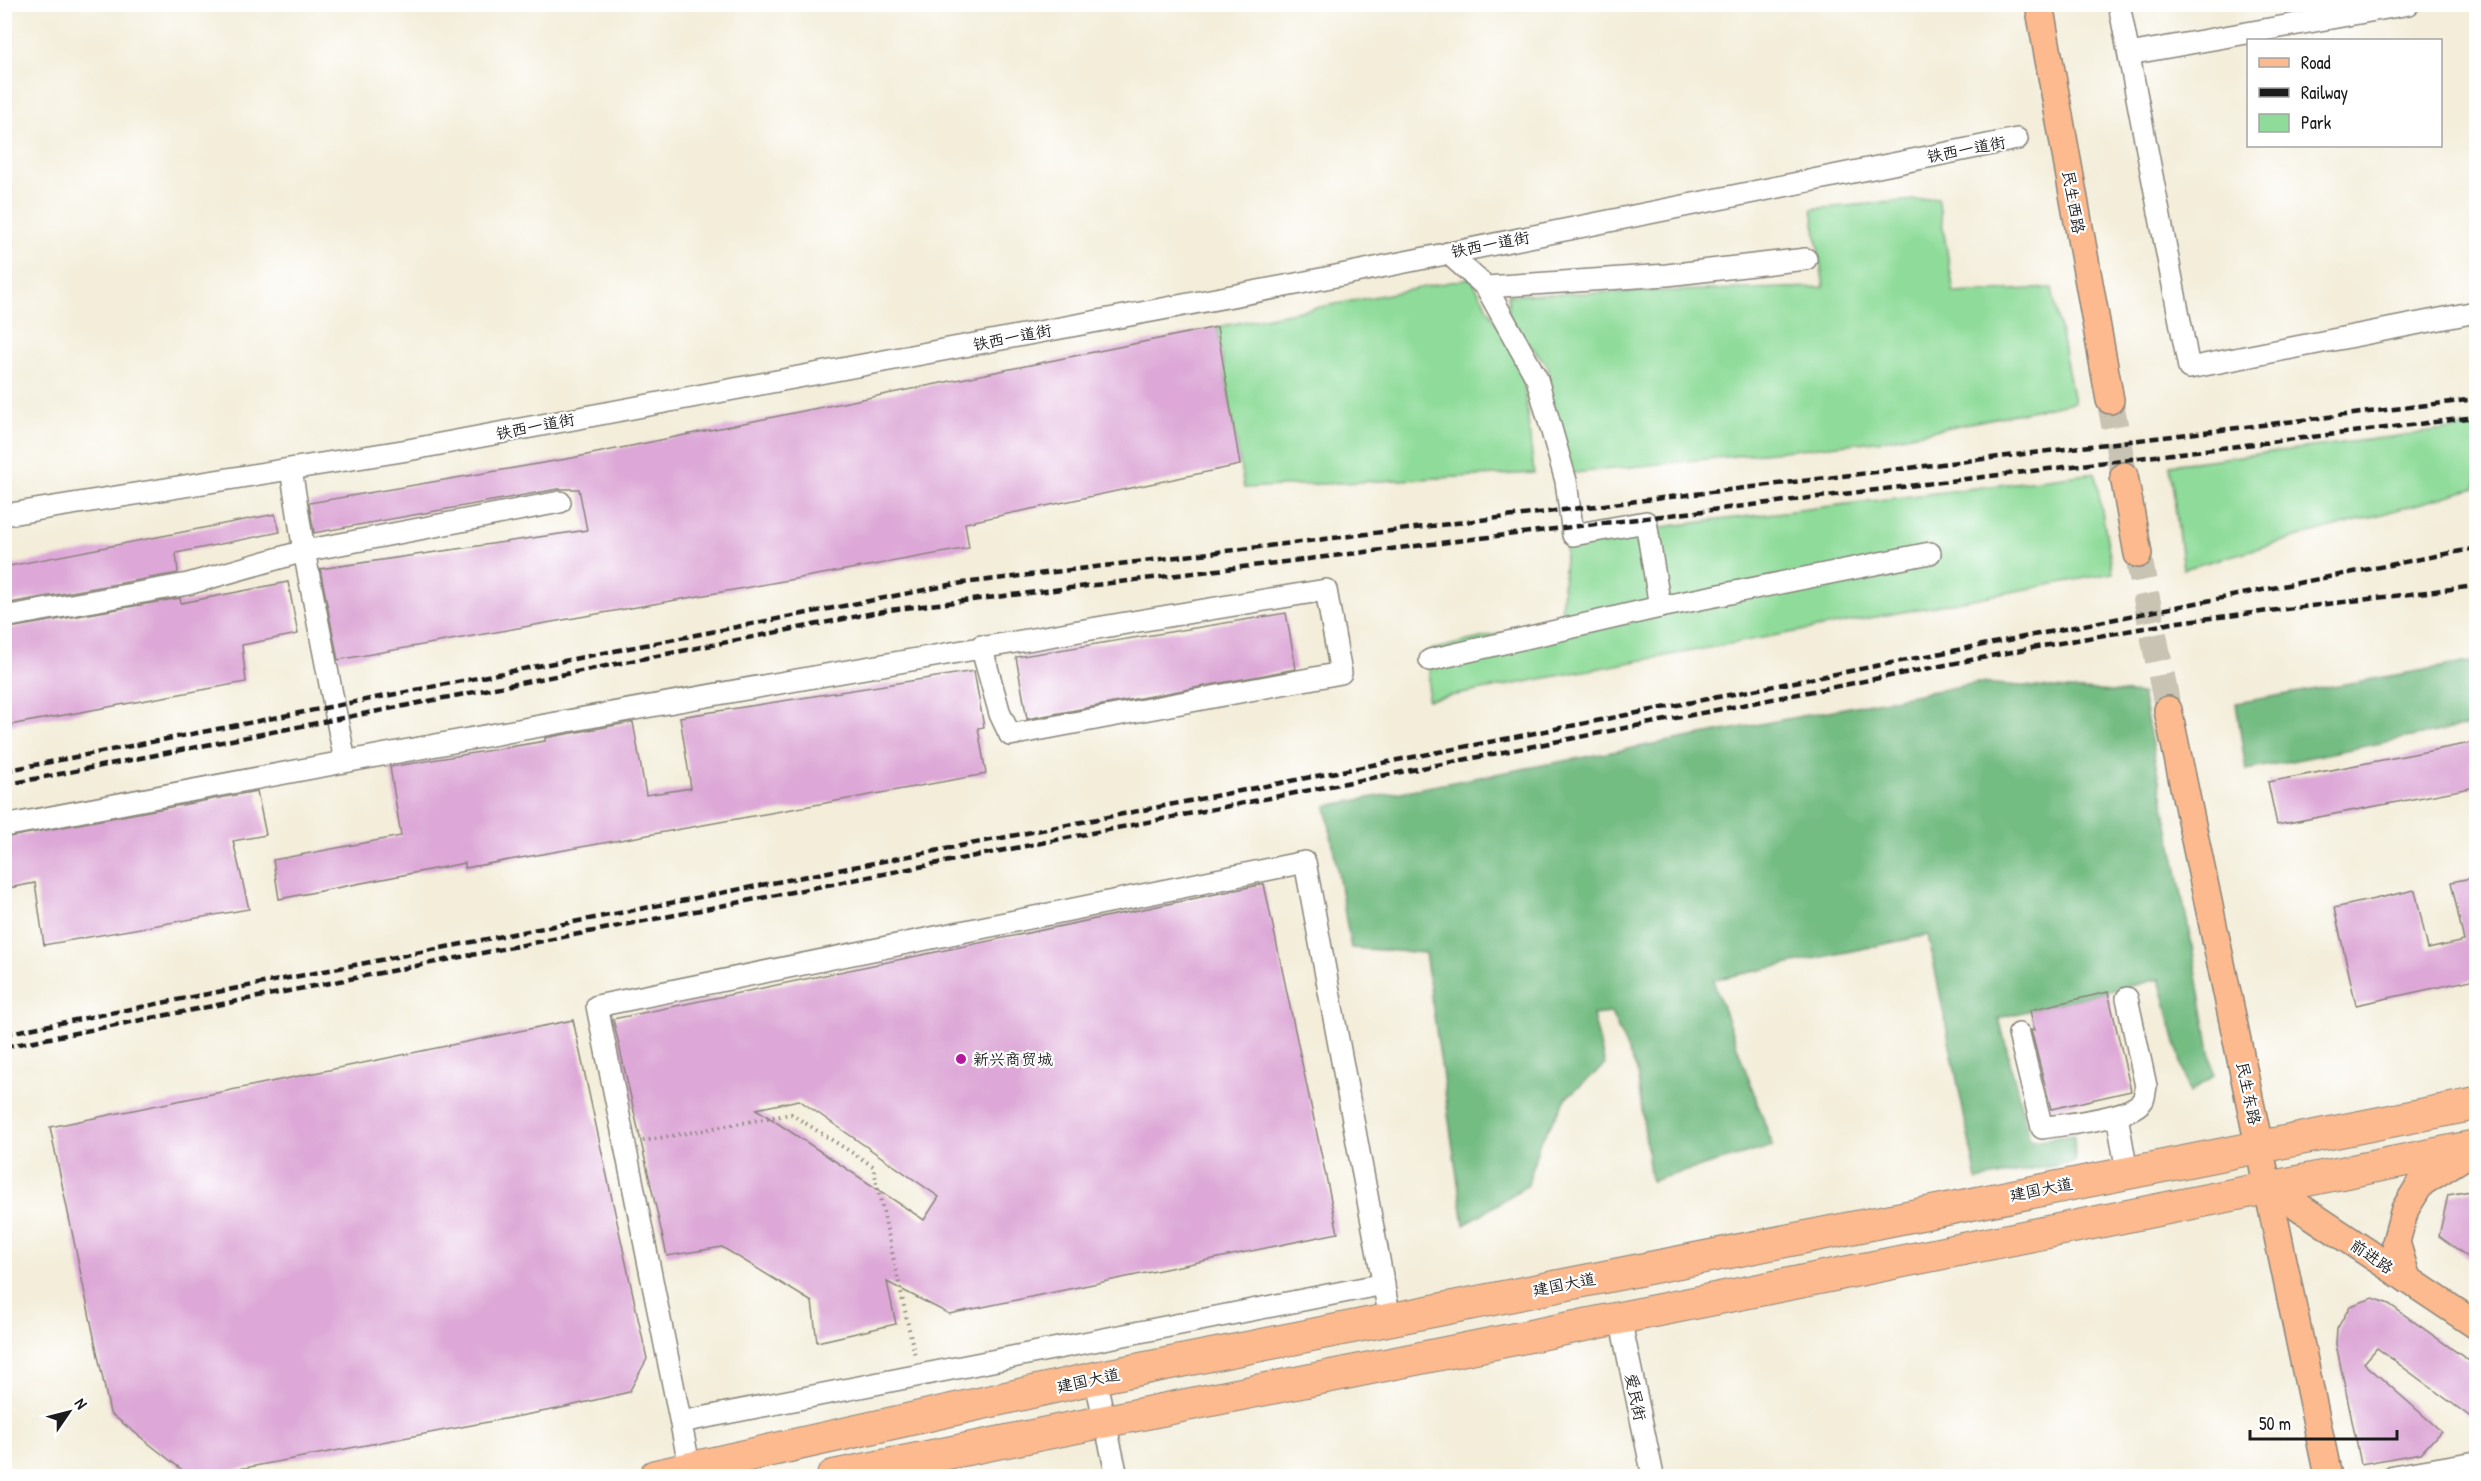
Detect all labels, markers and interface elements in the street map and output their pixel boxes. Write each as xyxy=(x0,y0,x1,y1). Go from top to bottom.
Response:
legend xyxy=(2247,39,2442,147)
text: Road xyxy=(2301,50,2331,75)
text: Railway xyxy=(2301,80,2348,105)
text: Park xyxy=(2301,110,2332,135)
street label: 铁西一道街 xyxy=(1925,131,2007,167)
street label: 民生西路 xyxy=(2058,169,2090,235)
street label: 铁西一道街 xyxy=(1449,226,1531,262)
street label: 铁西一道街 xyxy=(971,319,1053,355)
street label: 铁西一道街 xyxy=(494,408,576,444)
place label: 新兴商贸城 xyxy=(973,1048,1053,1070)
marker: 新兴商贸城 xyxy=(954,1052,968,1066)
street label: 民生东路 xyxy=(2232,1059,2266,1127)
street label: 建国大道 xyxy=(2007,1172,2075,1206)
street label: 前进路 xyxy=(2346,1233,2398,1279)
street label: 建国大道 xyxy=(1530,1267,1598,1301)
street label: 建国大道 xyxy=(1054,1363,1122,1397)
street label: 爱民街 xyxy=(1620,1371,1652,1423)
north arrow xyxy=(39,1382,99,1442)
text: N xyxy=(70,1394,93,1414)
scale bar xyxy=(2250,1403,2397,1441)
text: 50 m xyxy=(2259,1411,2291,1436)

